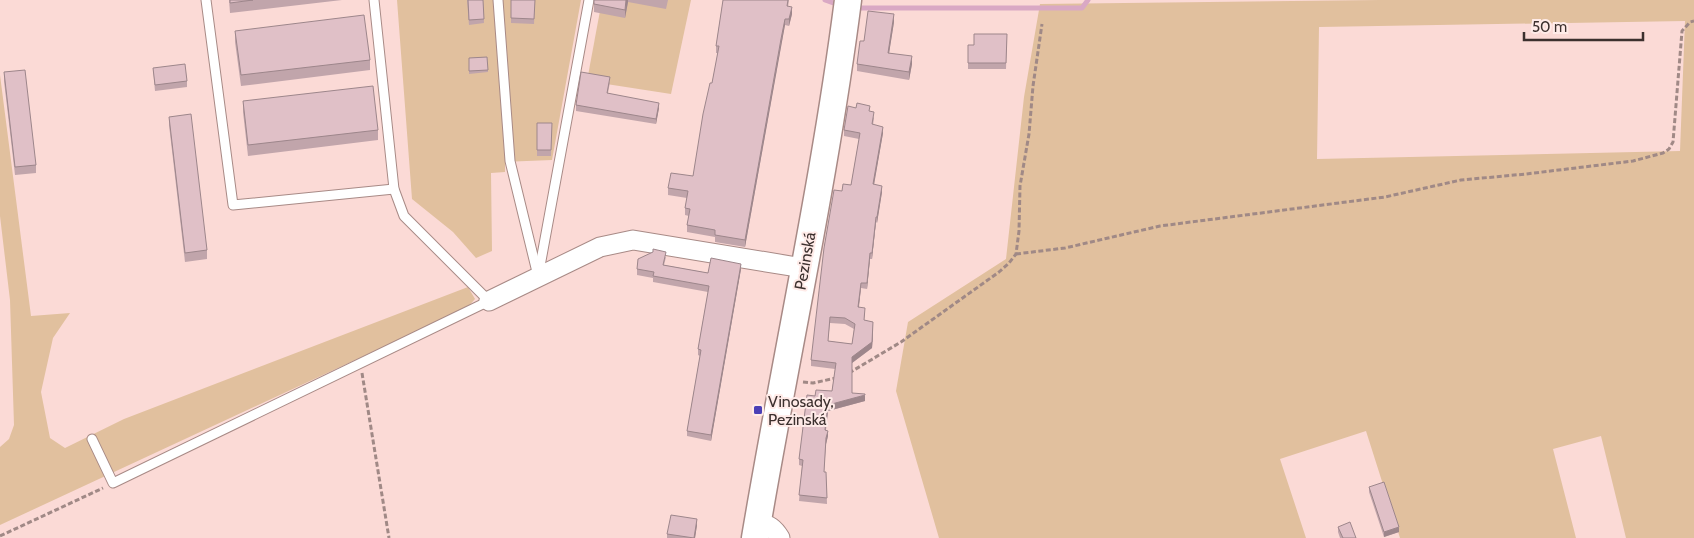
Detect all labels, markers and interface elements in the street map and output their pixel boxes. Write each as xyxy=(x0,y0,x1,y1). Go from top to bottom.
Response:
scale bar xyxy=(1524,10,1643,42)
text: 50 m xyxy=(1532,18,1567,36)
street label: Pezinská xyxy=(791,230,819,291)
place label: Vinosady, Pezinská xyxy=(768,392,834,429)
marker: Vinosady, Pezinská xyxy=(752,404,764,416)

